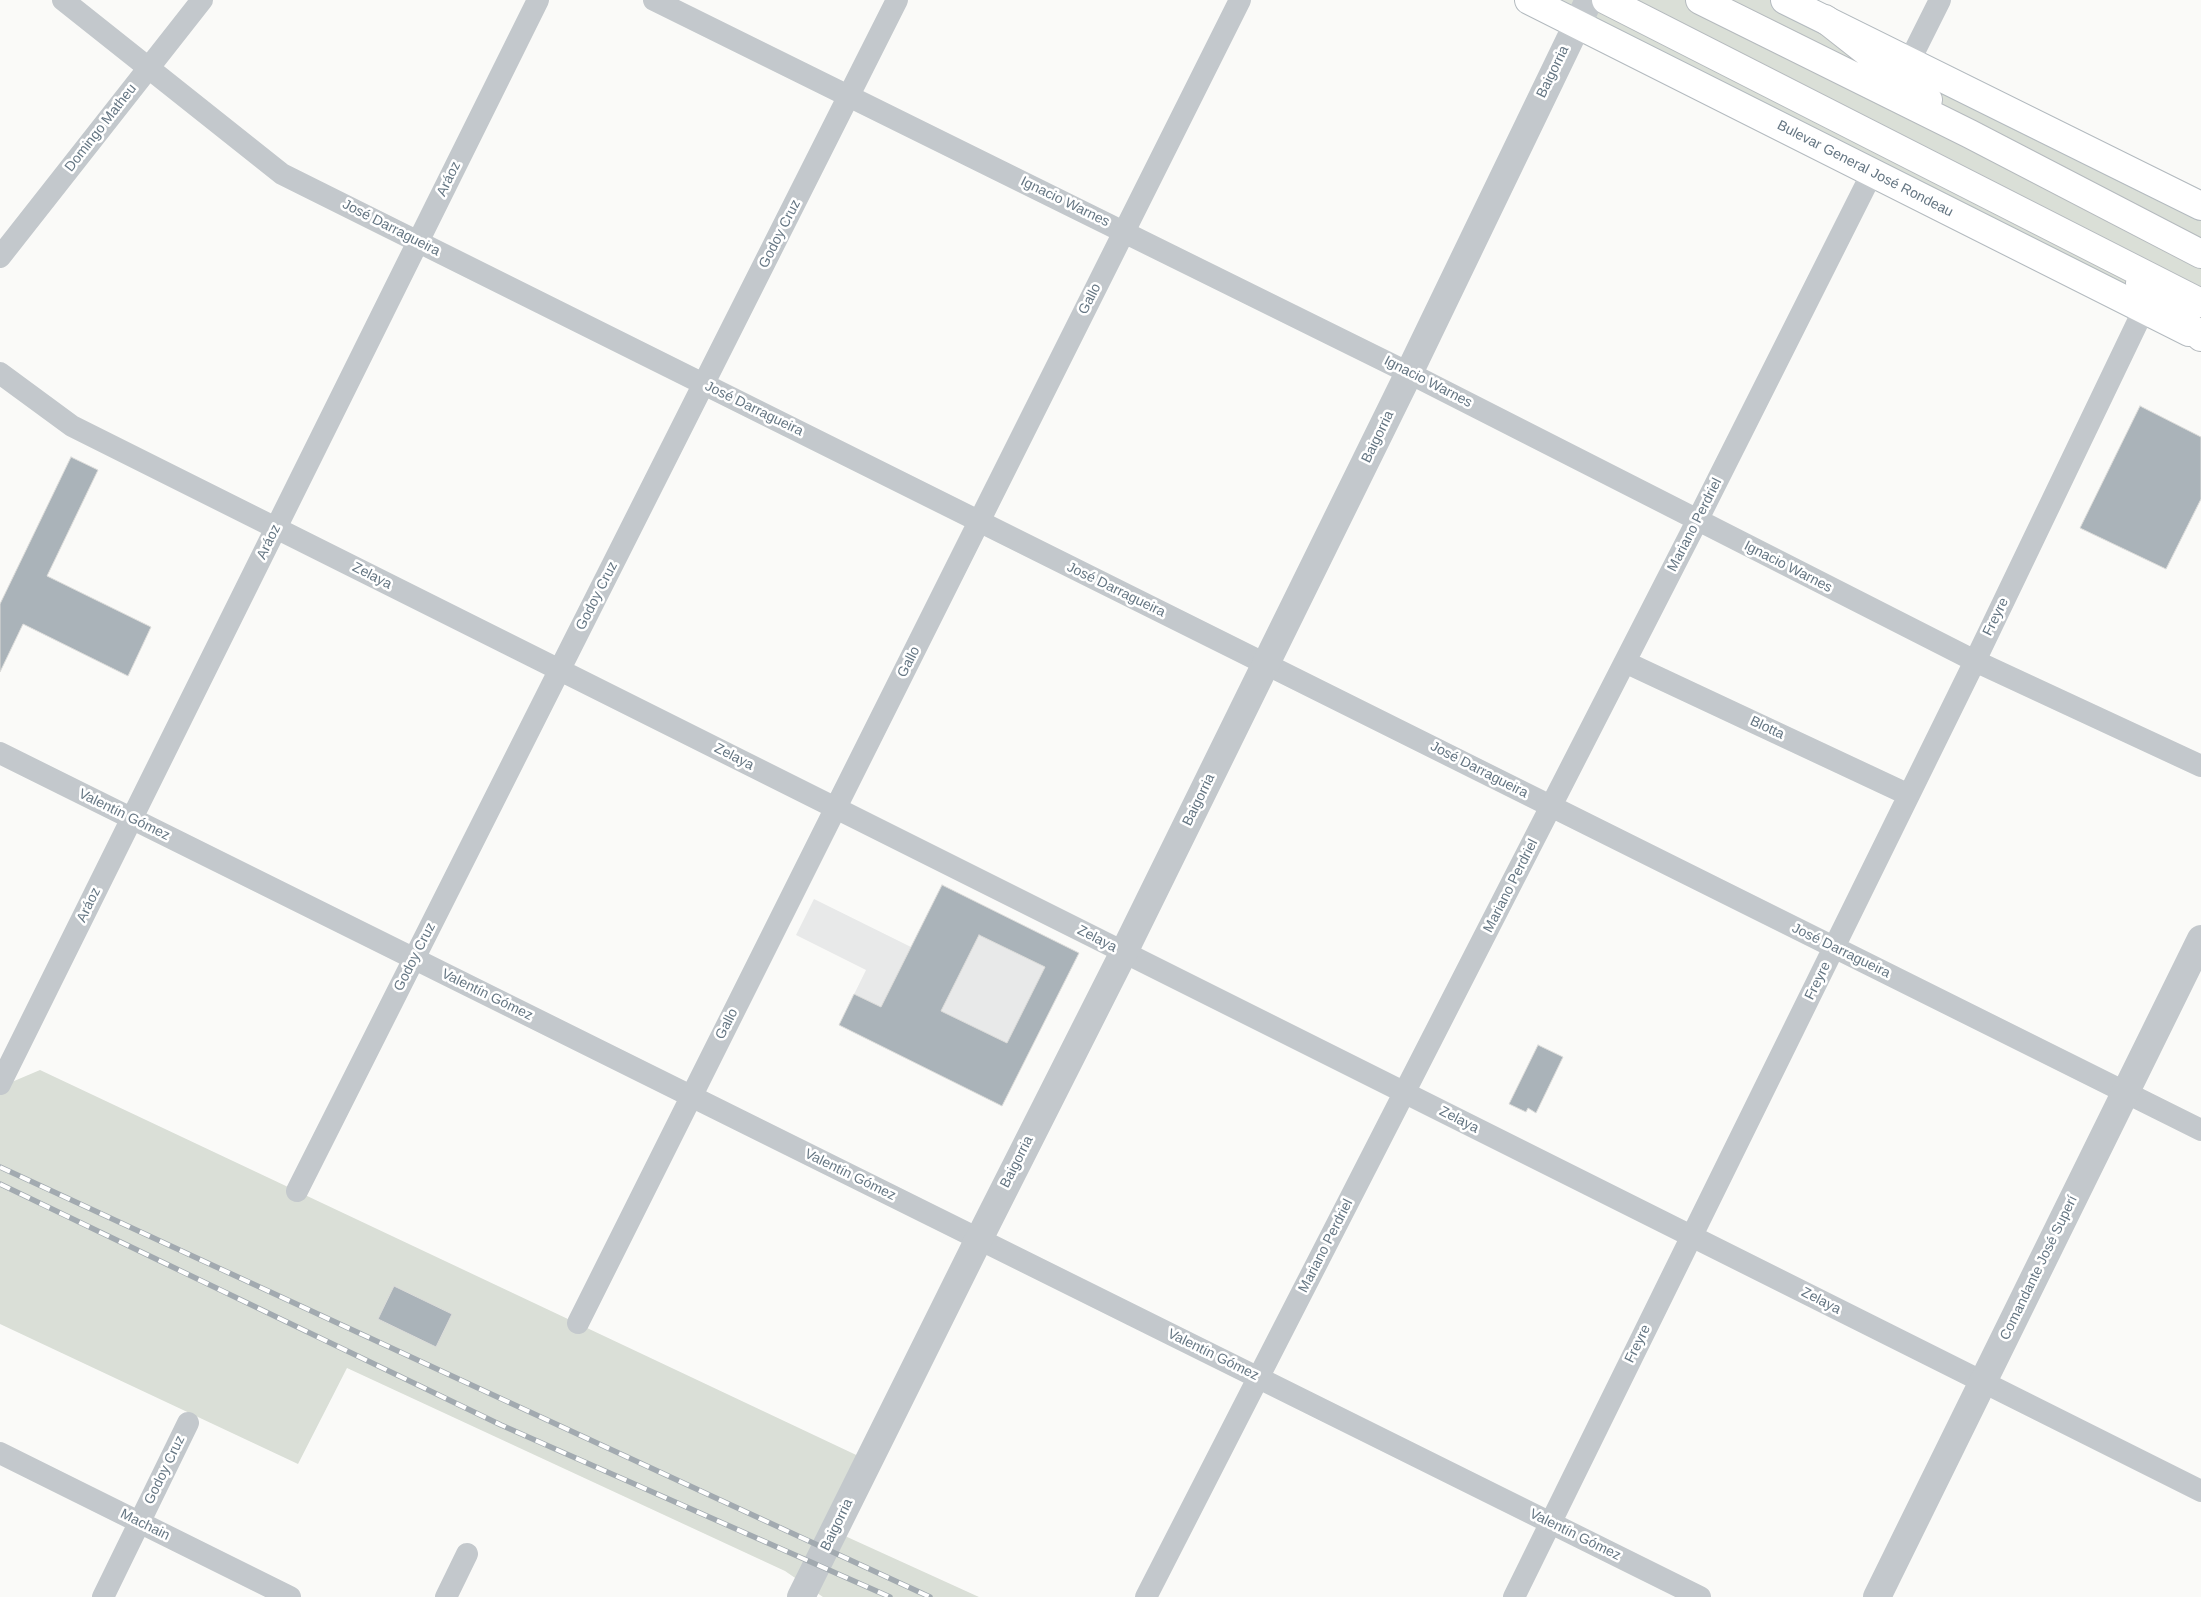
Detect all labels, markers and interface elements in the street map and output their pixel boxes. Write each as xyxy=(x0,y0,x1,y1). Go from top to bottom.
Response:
street label: Baigorria xyxy=(1533,43,1573,101)
street label: Domingo Matheu xyxy=(62,81,140,175)
street label: Bulevar General José Rondeau xyxy=(1774,117,1956,221)
street label: Aráoz xyxy=(433,159,465,199)
street label: Ignacio Warnes xyxy=(1018,173,1112,231)
street label: José Darragueira xyxy=(339,196,443,260)
street label: Godoy Cruz xyxy=(756,197,804,271)
street label: Gallo xyxy=(1075,281,1105,317)
street label: Ignacio Warnes xyxy=(1381,353,1475,411)
street label: José Darragueira xyxy=(702,378,806,440)
street label: Baigorria xyxy=(1358,408,1398,466)
street label: Mariano Perdriel xyxy=(1664,475,1726,575)
street label: Aráoz xyxy=(253,522,285,562)
street label: Ignacio Warnes xyxy=(1741,538,1835,596)
street label: Zelaya xyxy=(349,559,395,593)
street label: Godoy Cruz xyxy=(573,559,621,633)
street label: José Darragueira xyxy=(1064,559,1168,621)
street label: Freyre xyxy=(1980,595,2012,639)
street label: Gallo xyxy=(894,644,924,680)
street label: Blotta xyxy=(1747,713,1787,743)
street label: José Darragueira xyxy=(1427,738,1531,802)
street label: Zelaya xyxy=(711,740,757,774)
street label: Baigorria xyxy=(1179,771,1219,829)
street label: Valentín Gómez xyxy=(76,786,172,844)
street label: Mariano Perdriel xyxy=(1480,836,1542,936)
street label: Aráoz xyxy=(73,885,105,925)
street label: Godoy Cruz xyxy=(391,920,439,994)
street label: José Darragueira xyxy=(1789,920,1893,982)
street label: Zelaya xyxy=(1074,922,1120,956)
street label: Freyre xyxy=(1802,959,1834,1003)
street label: Valentín Gómez xyxy=(439,966,535,1024)
street label: Gallo xyxy=(712,1006,742,1042)
street label: Zelaya xyxy=(1436,1103,1482,1137)
street label: Baigorria xyxy=(997,1133,1037,1191)
street label: Valentín Gómez xyxy=(802,1146,898,1204)
street label: Comandante José Superí xyxy=(1997,1193,2081,1343)
street label: Mariano Perdriel xyxy=(1295,1196,1357,1296)
street label: Zelaya xyxy=(1798,1284,1844,1318)
street label: Freyre xyxy=(1622,1322,1654,1366)
street label: Valentín Gómez xyxy=(1165,1326,1261,1384)
street label: Godoy Cruz xyxy=(141,1433,189,1507)
street label: Baigorria xyxy=(817,1496,857,1554)
street label: Machain xyxy=(118,1506,172,1544)
street label: Valentín Gómez xyxy=(1527,1506,1623,1564)

